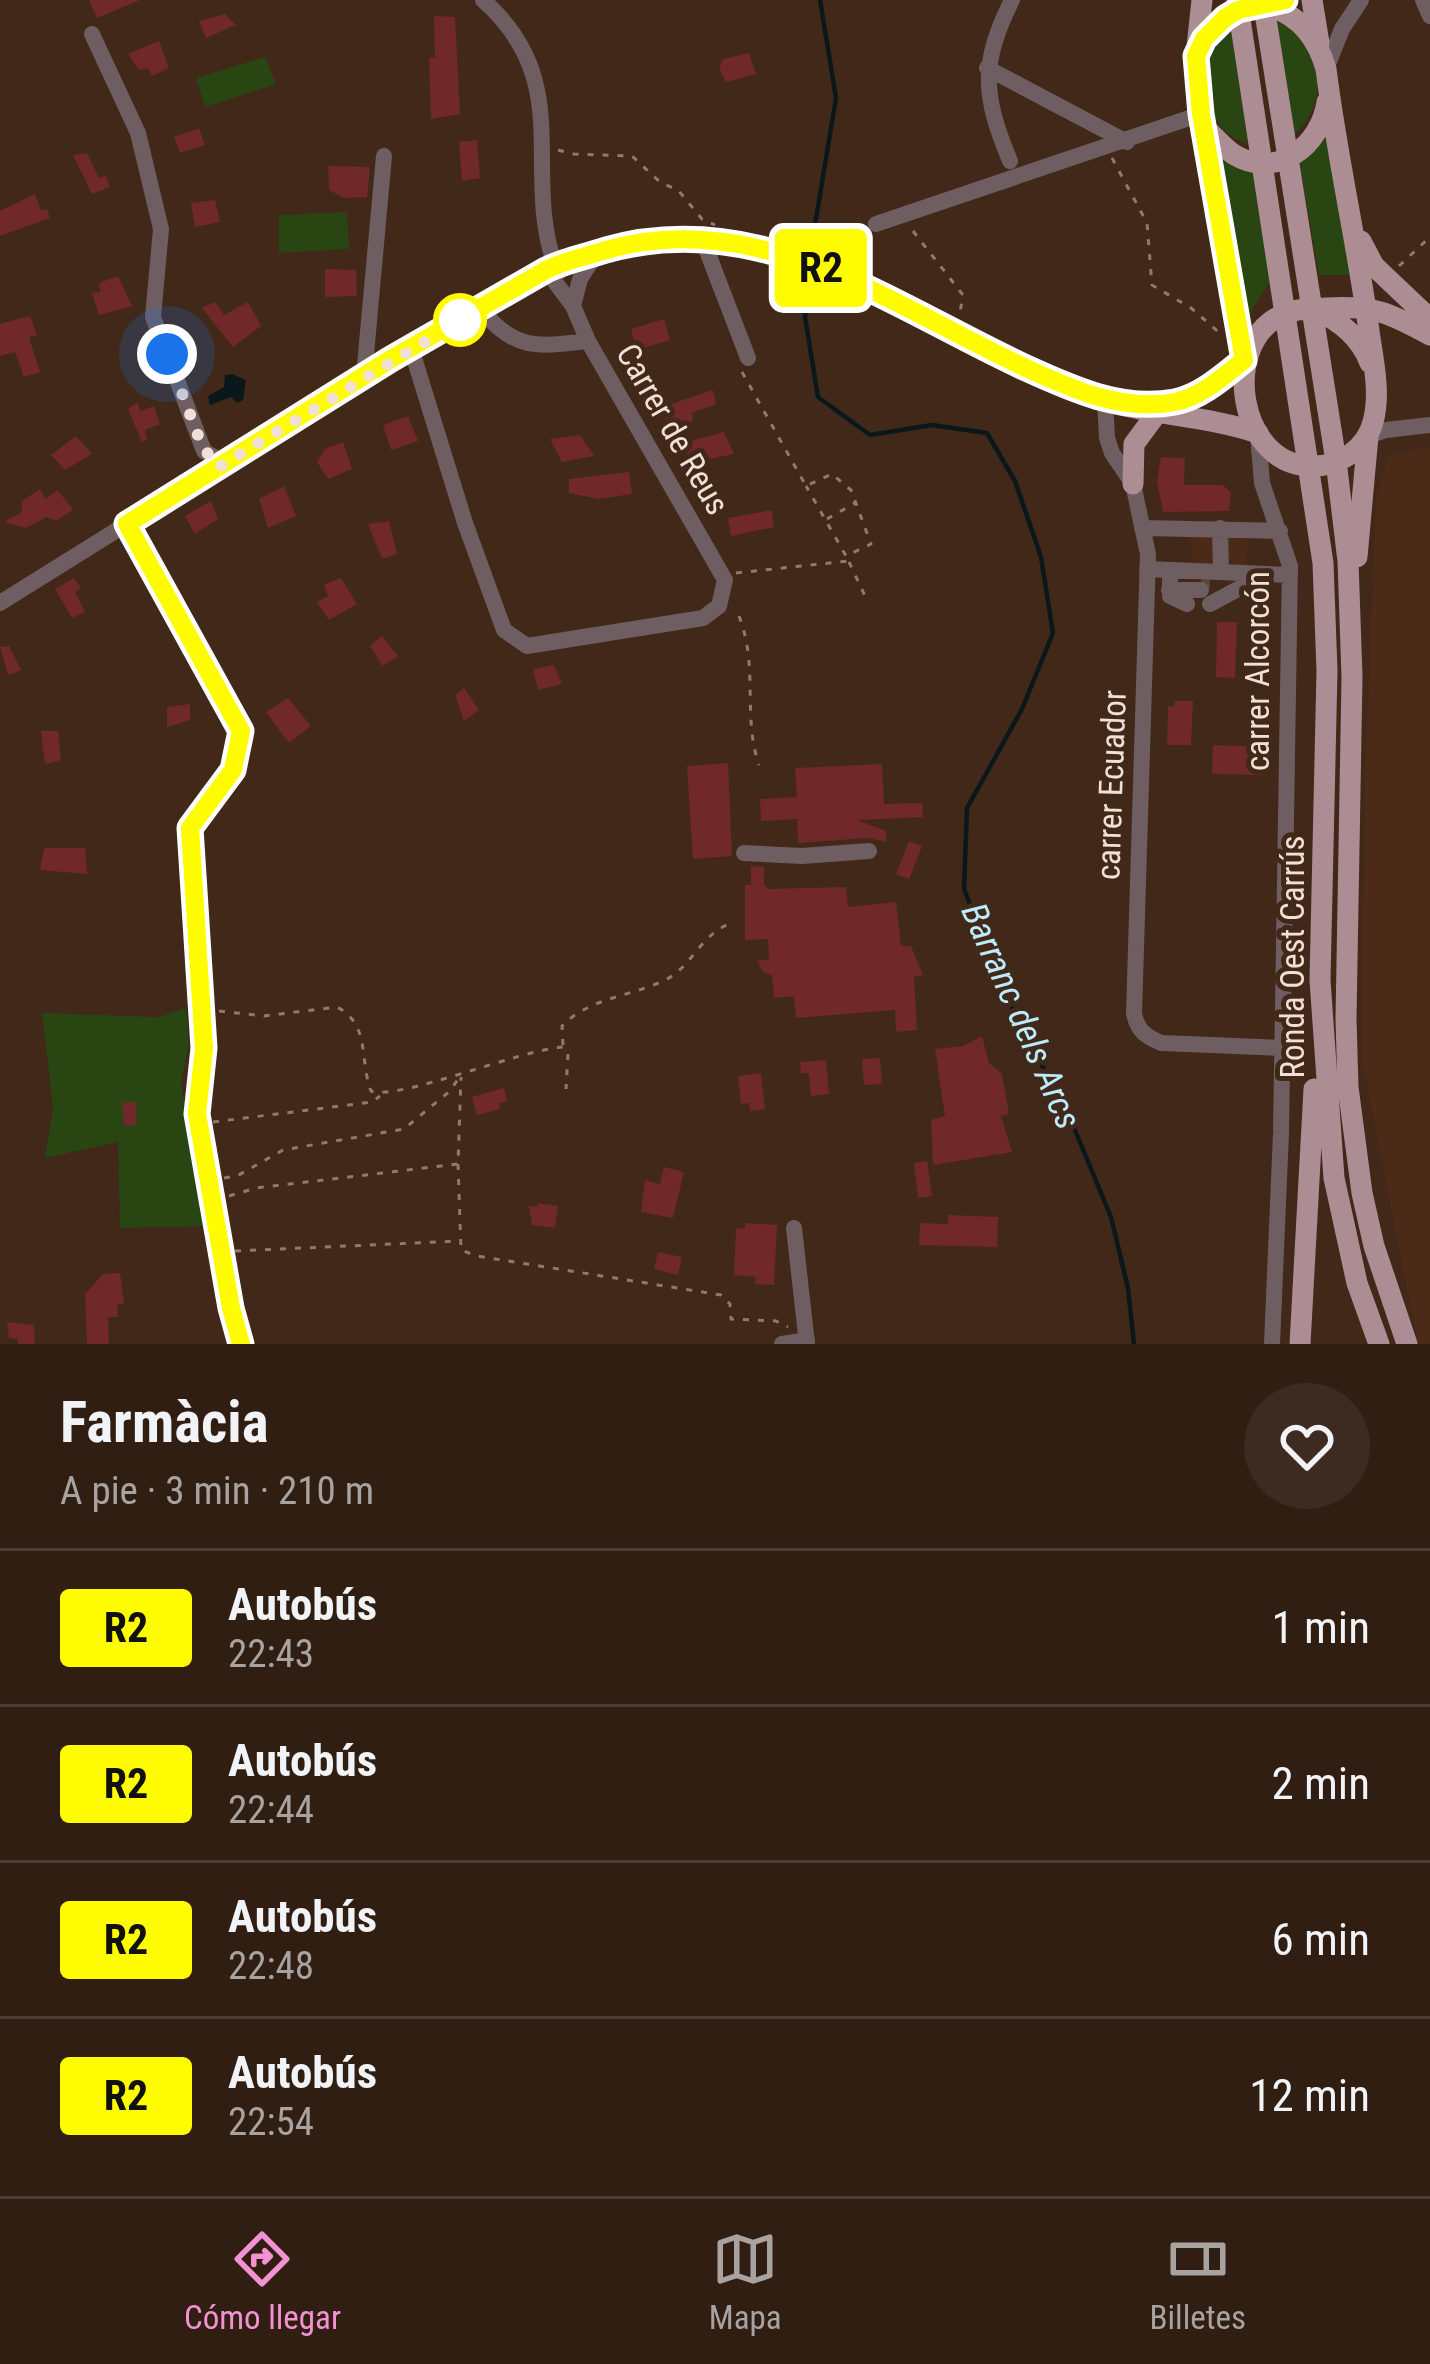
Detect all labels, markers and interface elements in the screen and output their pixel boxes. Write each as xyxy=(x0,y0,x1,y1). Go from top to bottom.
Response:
line badge: R2 xyxy=(767,229,875,307)
text: R2 xyxy=(799,243,843,292)
unlabelled marker xyxy=(435,295,485,345)
your location xyxy=(137,324,197,384)
street label: Carrer de Reus xyxy=(608,337,738,521)
street label: carrer Alcorcón xyxy=(1238,571,1277,771)
street label: carrer Ecuador xyxy=(1088,689,1134,881)
street label: Ronda Oest Carrús xyxy=(1273,835,1312,1079)
water label: Barranc dels Arcs xyxy=(952,897,1090,1135)
button: heart xyxy=(1244,1383,1370,1509)
text: Farmàcia xyxy=(60,1389,269,1456)
text: A pie · 3 min · 210 m xyxy=(60,1468,374,1514)
text: Autobús xyxy=(228,1578,377,1631)
text: 1 min xyxy=(1271,1601,1370,1654)
text: R2 xyxy=(104,1603,148,1652)
text: 22:43 xyxy=(228,1631,314,1677)
text: Autobús xyxy=(228,1734,377,1787)
text: 2 min xyxy=(1271,1757,1370,1810)
text: R2 xyxy=(104,1759,148,1808)
text: 22:44 xyxy=(228,1787,314,1833)
text: Autobús xyxy=(228,1890,377,1943)
text: 6 min xyxy=(1271,1913,1370,1966)
text: R2 xyxy=(104,1915,148,1964)
text: 22:48 xyxy=(228,1943,314,1989)
text: Autobús xyxy=(228,2046,377,2099)
text: 12 min xyxy=(1249,2069,1370,2122)
text: R2 xyxy=(104,2071,148,2120)
text: 22:54 xyxy=(228,2099,314,2145)
tab: Cómo llegar xyxy=(184,2226,341,2337)
tab: Mapa xyxy=(709,2226,782,2337)
tab: Billetes xyxy=(1150,2226,1246,2337)

